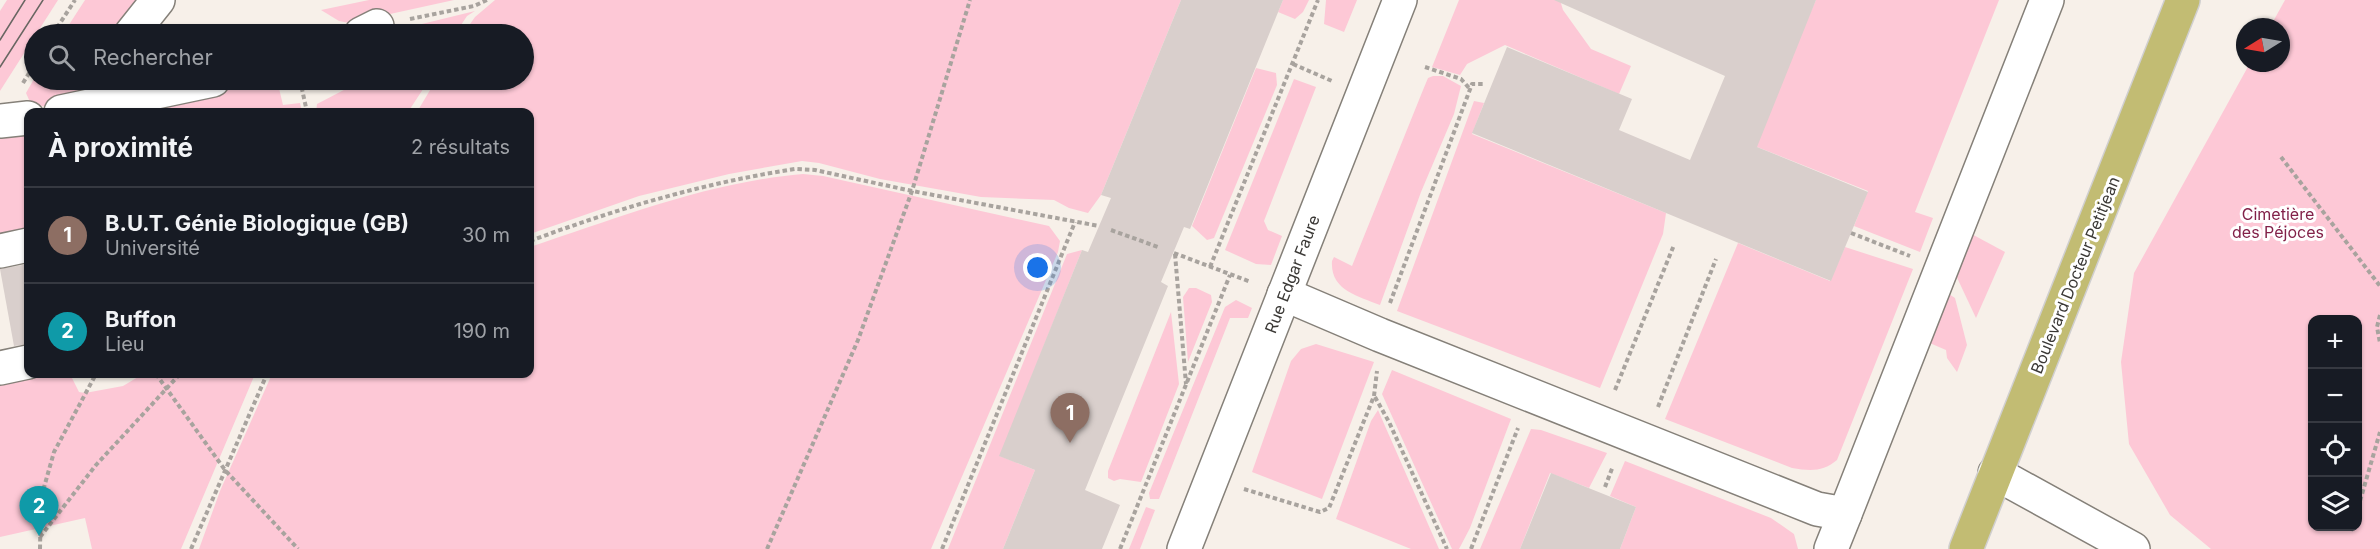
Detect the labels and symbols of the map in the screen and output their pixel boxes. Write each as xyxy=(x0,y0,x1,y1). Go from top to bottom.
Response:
north arrow xyxy=(2236,18,2290,72)
street label: Boulevard Docteur Petitjean xyxy=(2026,174,2124,376)
park label: Cimetière des Péjoces xyxy=(2232,204,2324,242)
street label: Rue Edgar Faure xyxy=(1260,212,1324,336)
your location xyxy=(1023,253,1052,282)
pin: 1 xyxy=(1050,394,1090,443)
pin: 2 xyxy=(20,486,58,536)

